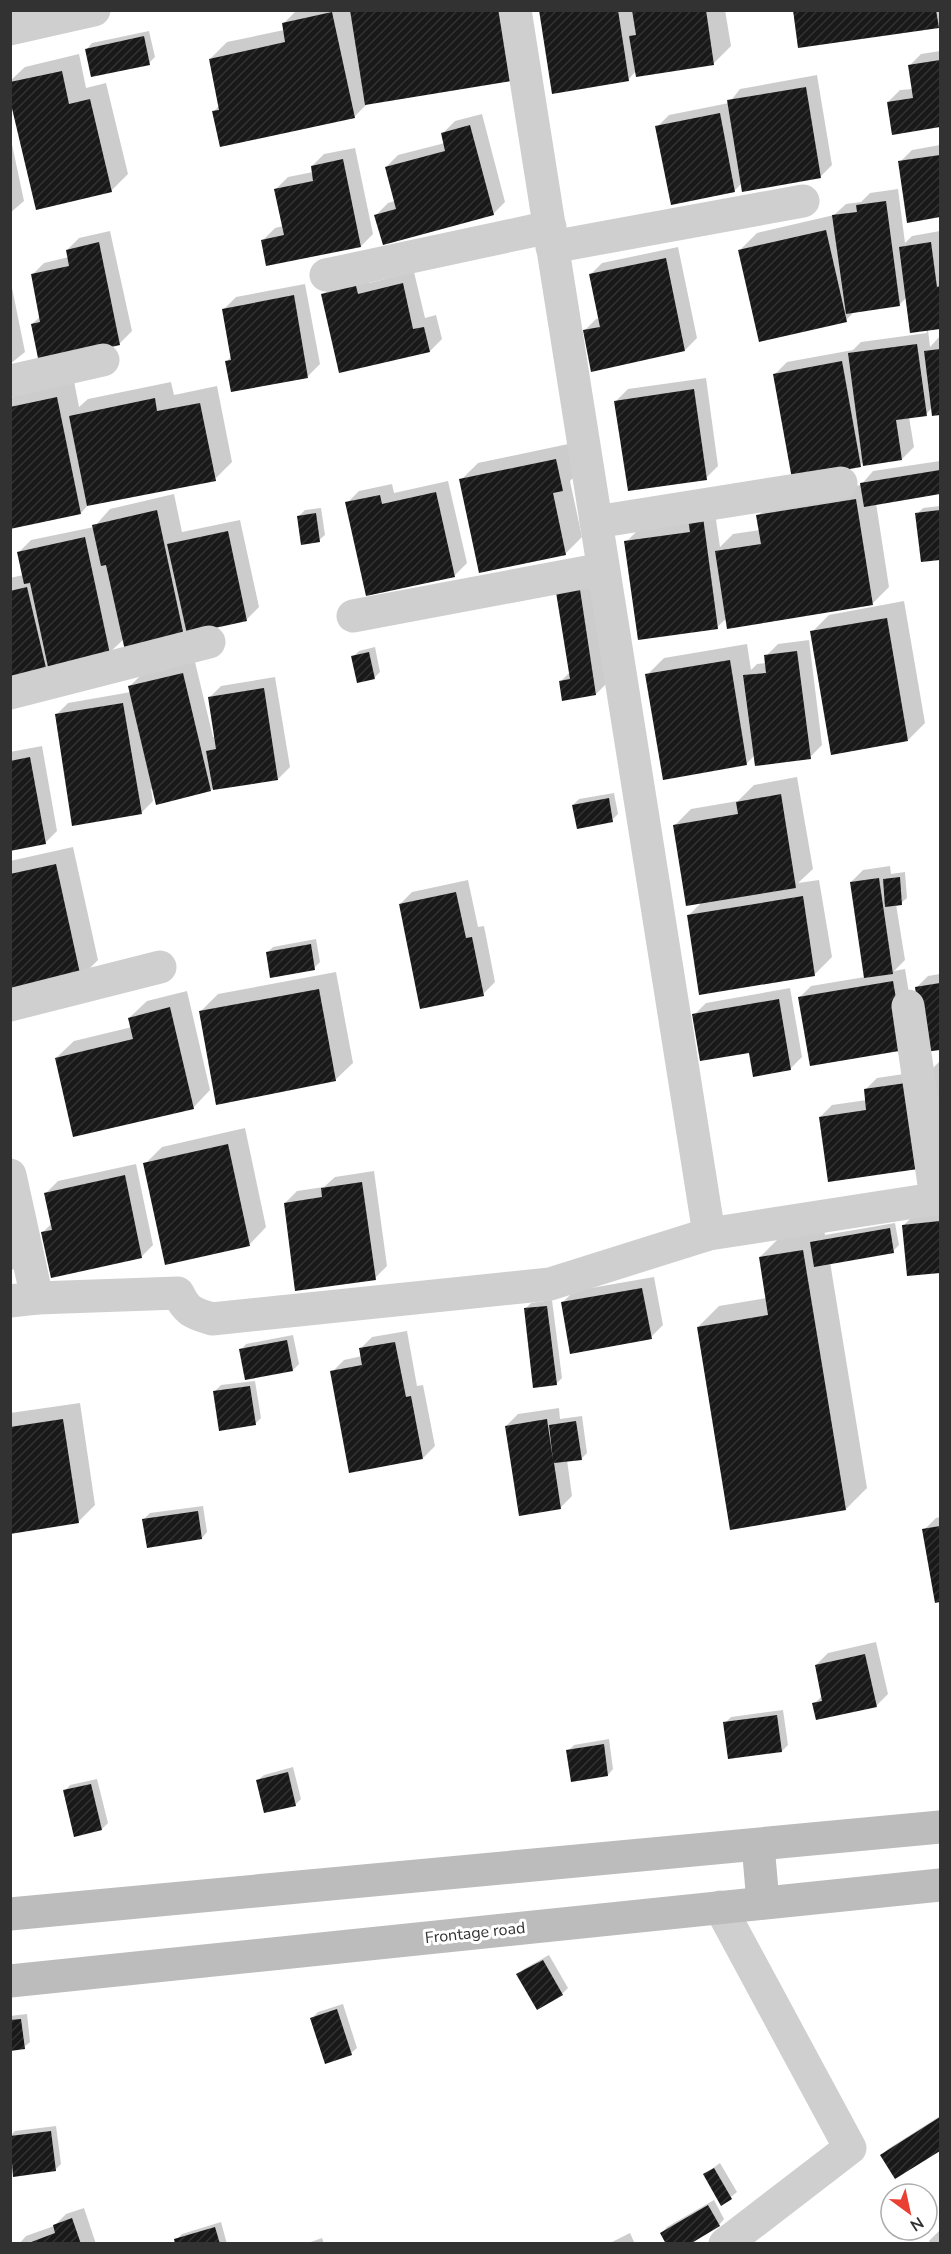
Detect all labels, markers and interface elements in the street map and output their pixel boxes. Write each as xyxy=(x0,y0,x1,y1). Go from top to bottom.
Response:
street label: Frontage road xyxy=(424,1917,526,1949)
north arrow xyxy=(879,2182,939,2242)
text: N xyxy=(906,2211,928,2236)

